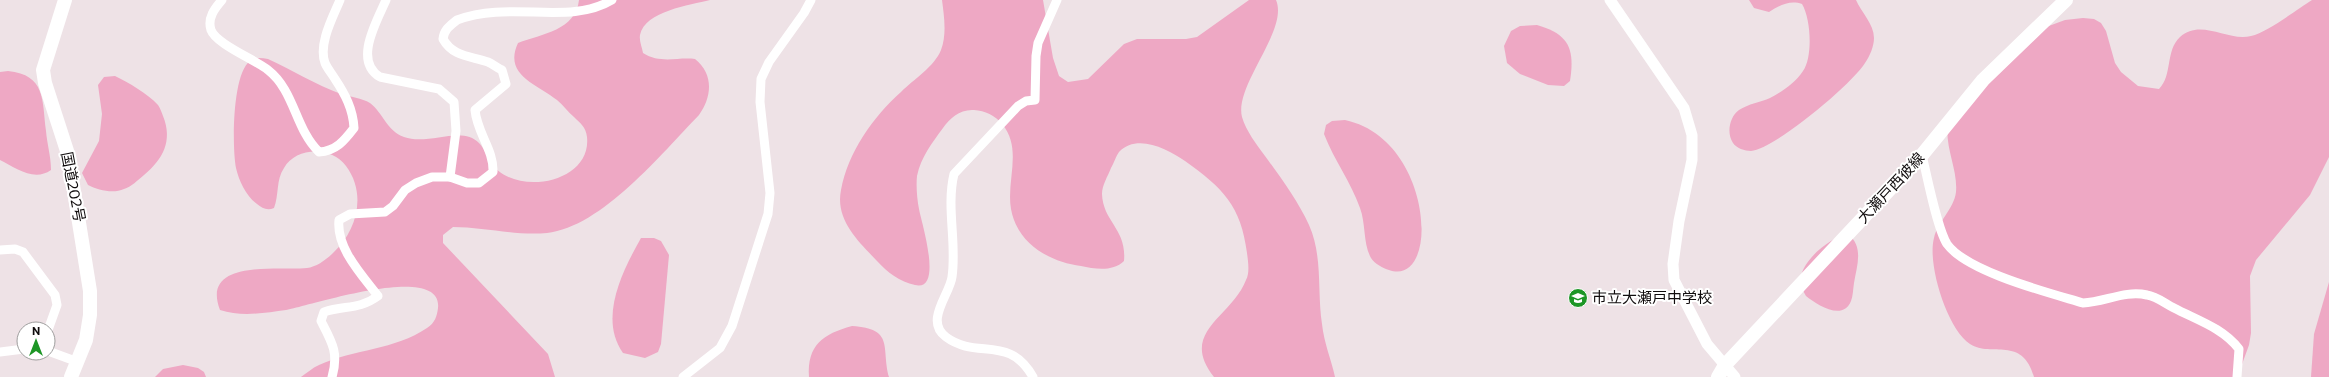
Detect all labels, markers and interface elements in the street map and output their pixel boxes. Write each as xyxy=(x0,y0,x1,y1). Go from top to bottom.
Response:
street label: 大瀬戸西彼線 xyxy=(1853,148,1928,226)
street label: 国道202号 xyxy=(58,150,90,224)
school or university icon: 市立大瀬戸中学校 xyxy=(1567,287,1589,309)
place label: 市立大瀬戸中学校 xyxy=(1592,288,1712,306)
north arrow xyxy=(16,321,56,361)
text: N xyxy=(32,324,40,337)

